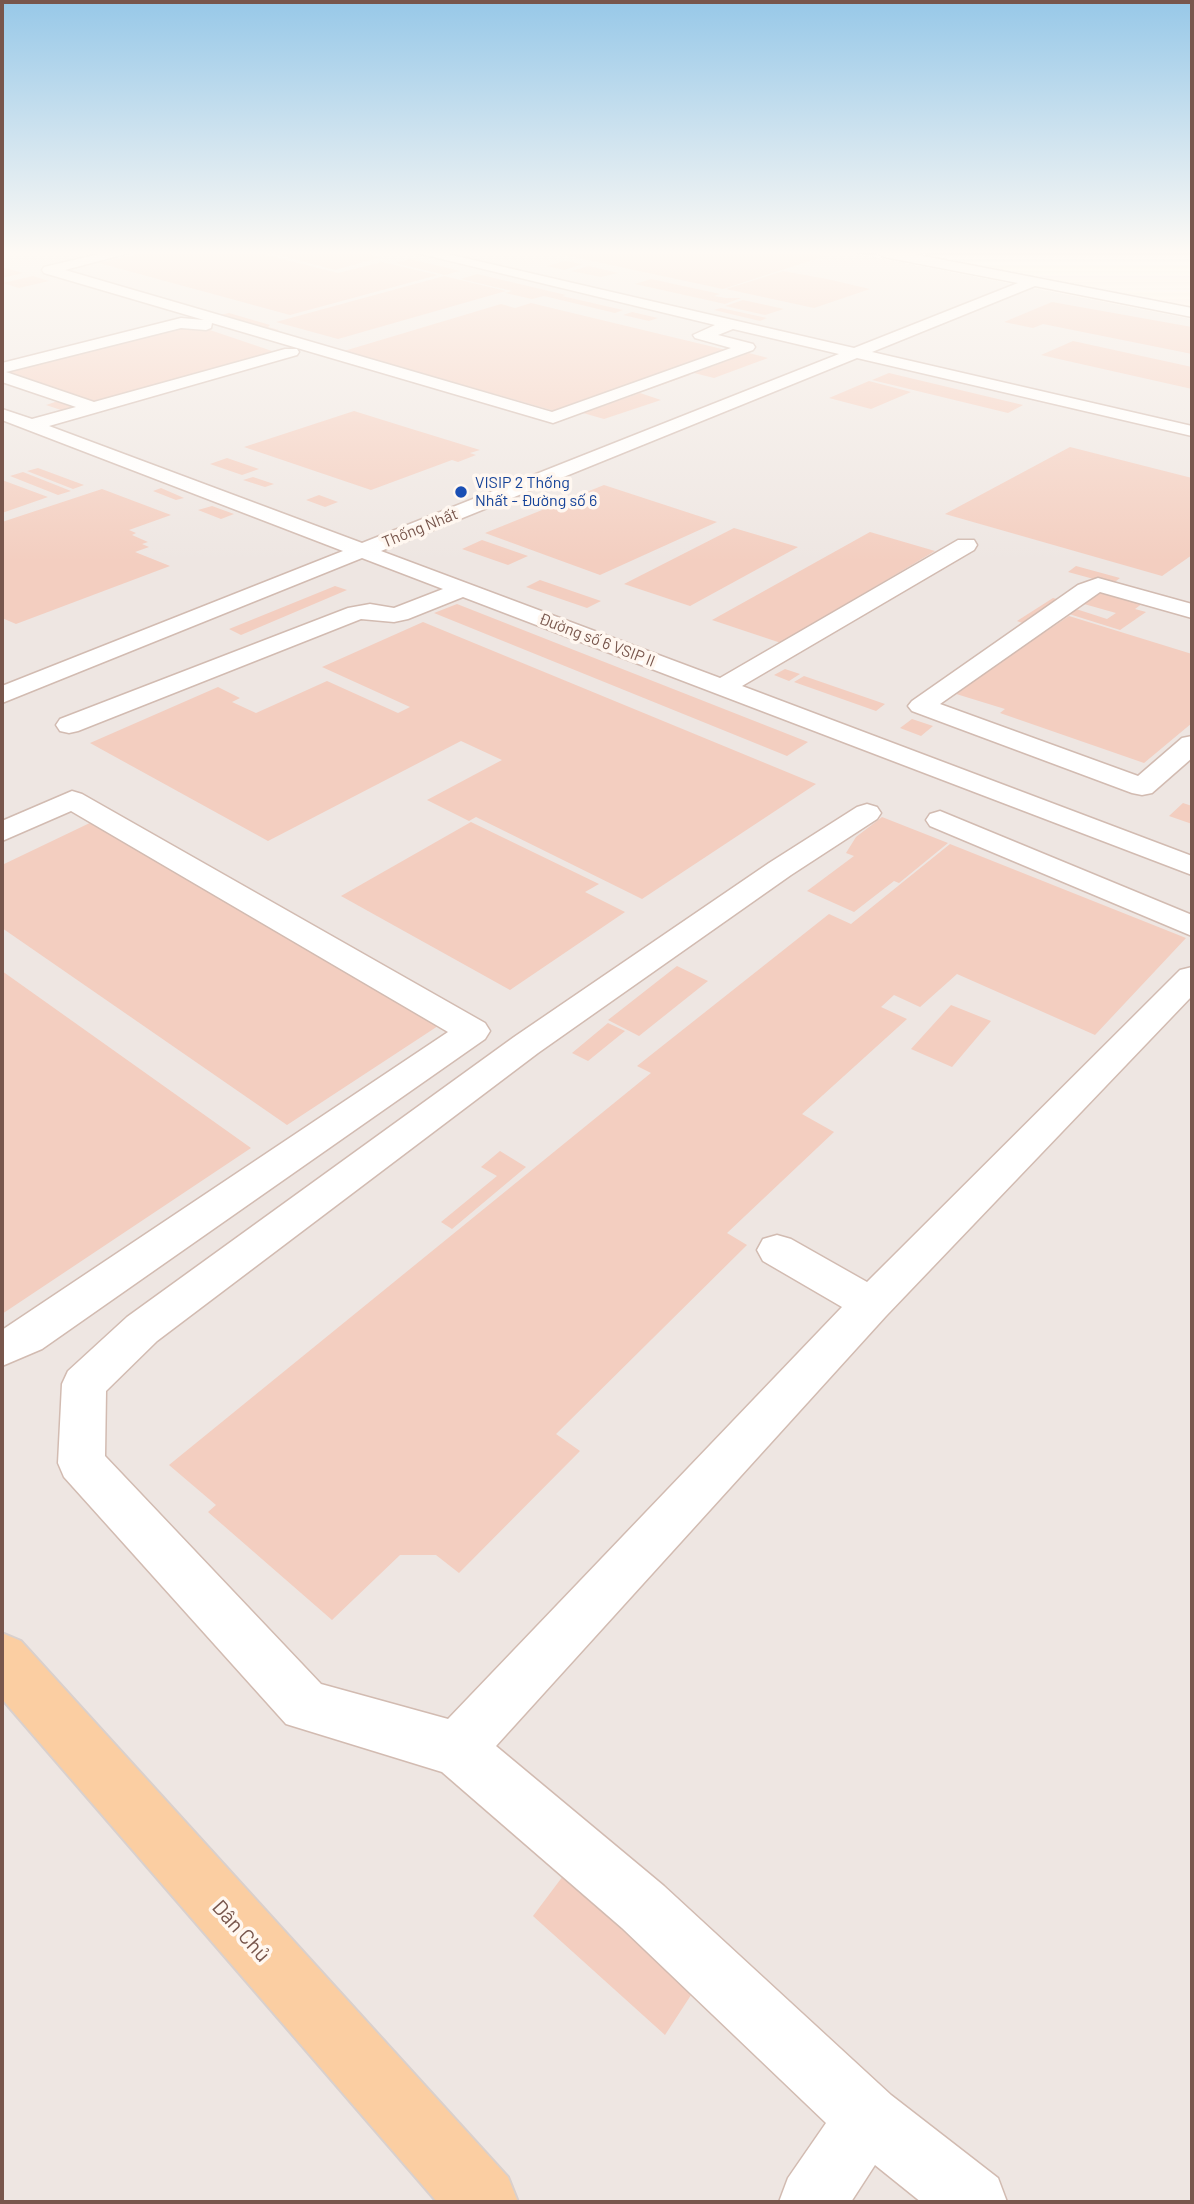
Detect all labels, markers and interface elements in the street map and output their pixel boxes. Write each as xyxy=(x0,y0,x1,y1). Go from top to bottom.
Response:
place label: VISIP 2 Thống Nhất - Đường số 6 xyxy=(475,473,597,511)
marker: VISIP 2 Thống Nhất - Đường số 6 xyxy=(453,484,469,500)
street label: Thống Nhất xyxy=(379,504,461,552)
street label: Đường số 6 VSIP II xyxy=(536,609,658,671)
street label: Dân Chủ xyxy=(207,1895,275,1967)

